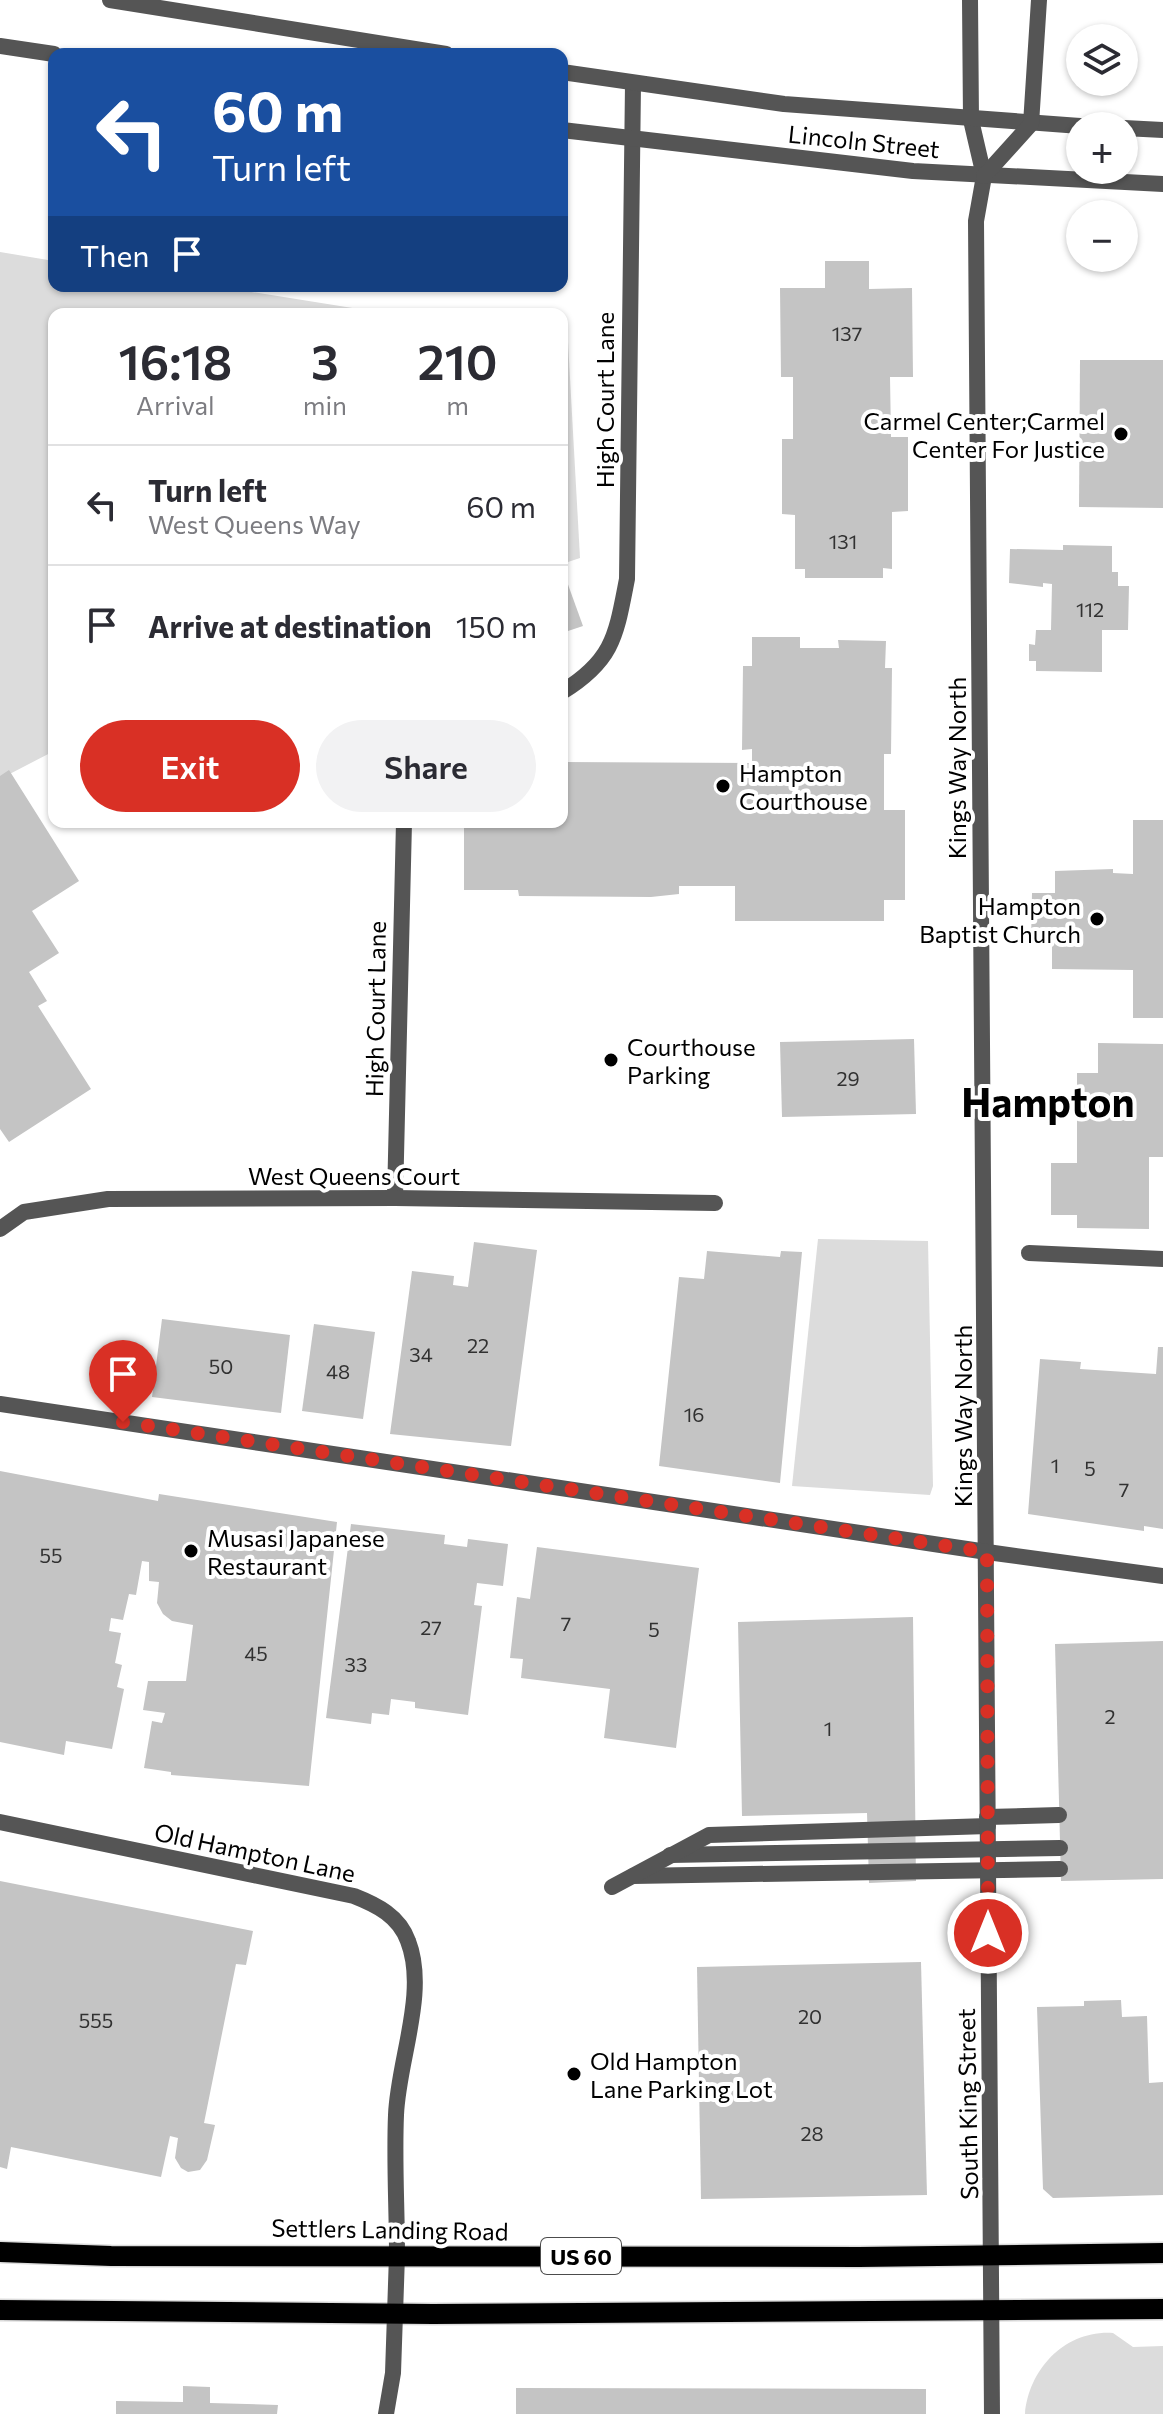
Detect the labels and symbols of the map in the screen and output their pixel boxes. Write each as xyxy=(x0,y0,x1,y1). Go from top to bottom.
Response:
street label: Lincoln Street xyxy=(787,119,941,163)
street label: High Court Lane xyxy=(590,312,619,488)
house number: 137 xyxy=(832,321,862,345)
place label: Carmel Center;Carmel Center For Justice xyxy=(863,406,1105,463)
marker: Carmel Center;Carmel Center For Justice xyxy=(1112,425,1130,443)
house number: 131 xyxy=(829,529,857,553)
house number: 112 xyxy=(1076,597,1104,621)
street label: Kings Way North xyxy=(942,677,971,859)
place label: Hampton Courthouse xyxy=(739,758,868,815)
marker: Hampton Courthouse xyxy=(714,777,732,795)
place label: Hampton Baptist Church xyxy=(919,891,1081,948)
marker: Hampton Baptist Church xyxy=(1088,910,1106,928)
street label: High Court Lane xyxy=(359,921,391,1097)
place label: Courthouse Parking xyxy=(627,1032,756,1089)
marker: Courthouse Parking xyxy=(602,1051,620,1069)
house number: 29 xyxy=(836,1066,860,1090)
district label: Hampton xyxy=(961,1076,1135,1125)
street label: West Queens Court xyxy=(248,1161,460,1190)
street label: Kings Way North xyxy=(948,1325,977,1507)
house number: 22 xyxy=(467,1333,489,1357)
pin xyxy=(89,1340,157,1422)
house number: 34 xyxy=(409,1342,433,1366)
house number: 50 xyxy=(209,1354,233,1378)
house number: 48 xyxy=(326,1359,350,1383)
house number: 16 xyxy=(684,1402,704,1426)
house number: 1 xyxy=(1051,1453,1059,1477)
house number: 5 xyxy=(1084,1456,1096,1480)
house number: 7 xyxy=(1119,1477,1129,1501)
place label: Musasi Japanese Restaurant xyxy=(207,1523,385,1580)
marker: Musasi Japanese Restaurant xyxy=(182,1542,200,1560)
house number: 55 xyxy=(40,1543,62,1567)
house number: 7 xyxy=(561,1611,571,1635)
house number: 27 xyxy=(420,1615,442,1639)
house number: 5 xyxy=(648,1617,660,1641)
house number: 45 xyxy=(244,1641,268,1665)
house number: 33 xyxy=(345,1652,367,1676)
house number: 2 xyxy=(1104,1704,1116,1728)
house number: 1 xyxy=(824,1716,832,1740)
street label: Old Hampton Lane xyxy=(152,1817,358,1887)
position arrow xyxy=(946,1891,1030,1975)
house number: 20 xyxy=(798,2004,822,2028)
house number: 555 xyxy=(79,2008,113,2032)
street label: South King Street xyxy=(951,2008,983,2200)
place label: Old Hampton Lane Parking Lot xyxy=(590,2046,773,2103)
marker: Old Hampton Lane Parking Lot xyxy=(565,2065,583,2083)
house number: 28 xyxy=(800,2121,824,2145)
street label: Settlers Landing Road xyxy=(271,2212,509,2246)
road number: US 60 xyxy=(541,2238,621,2274)

